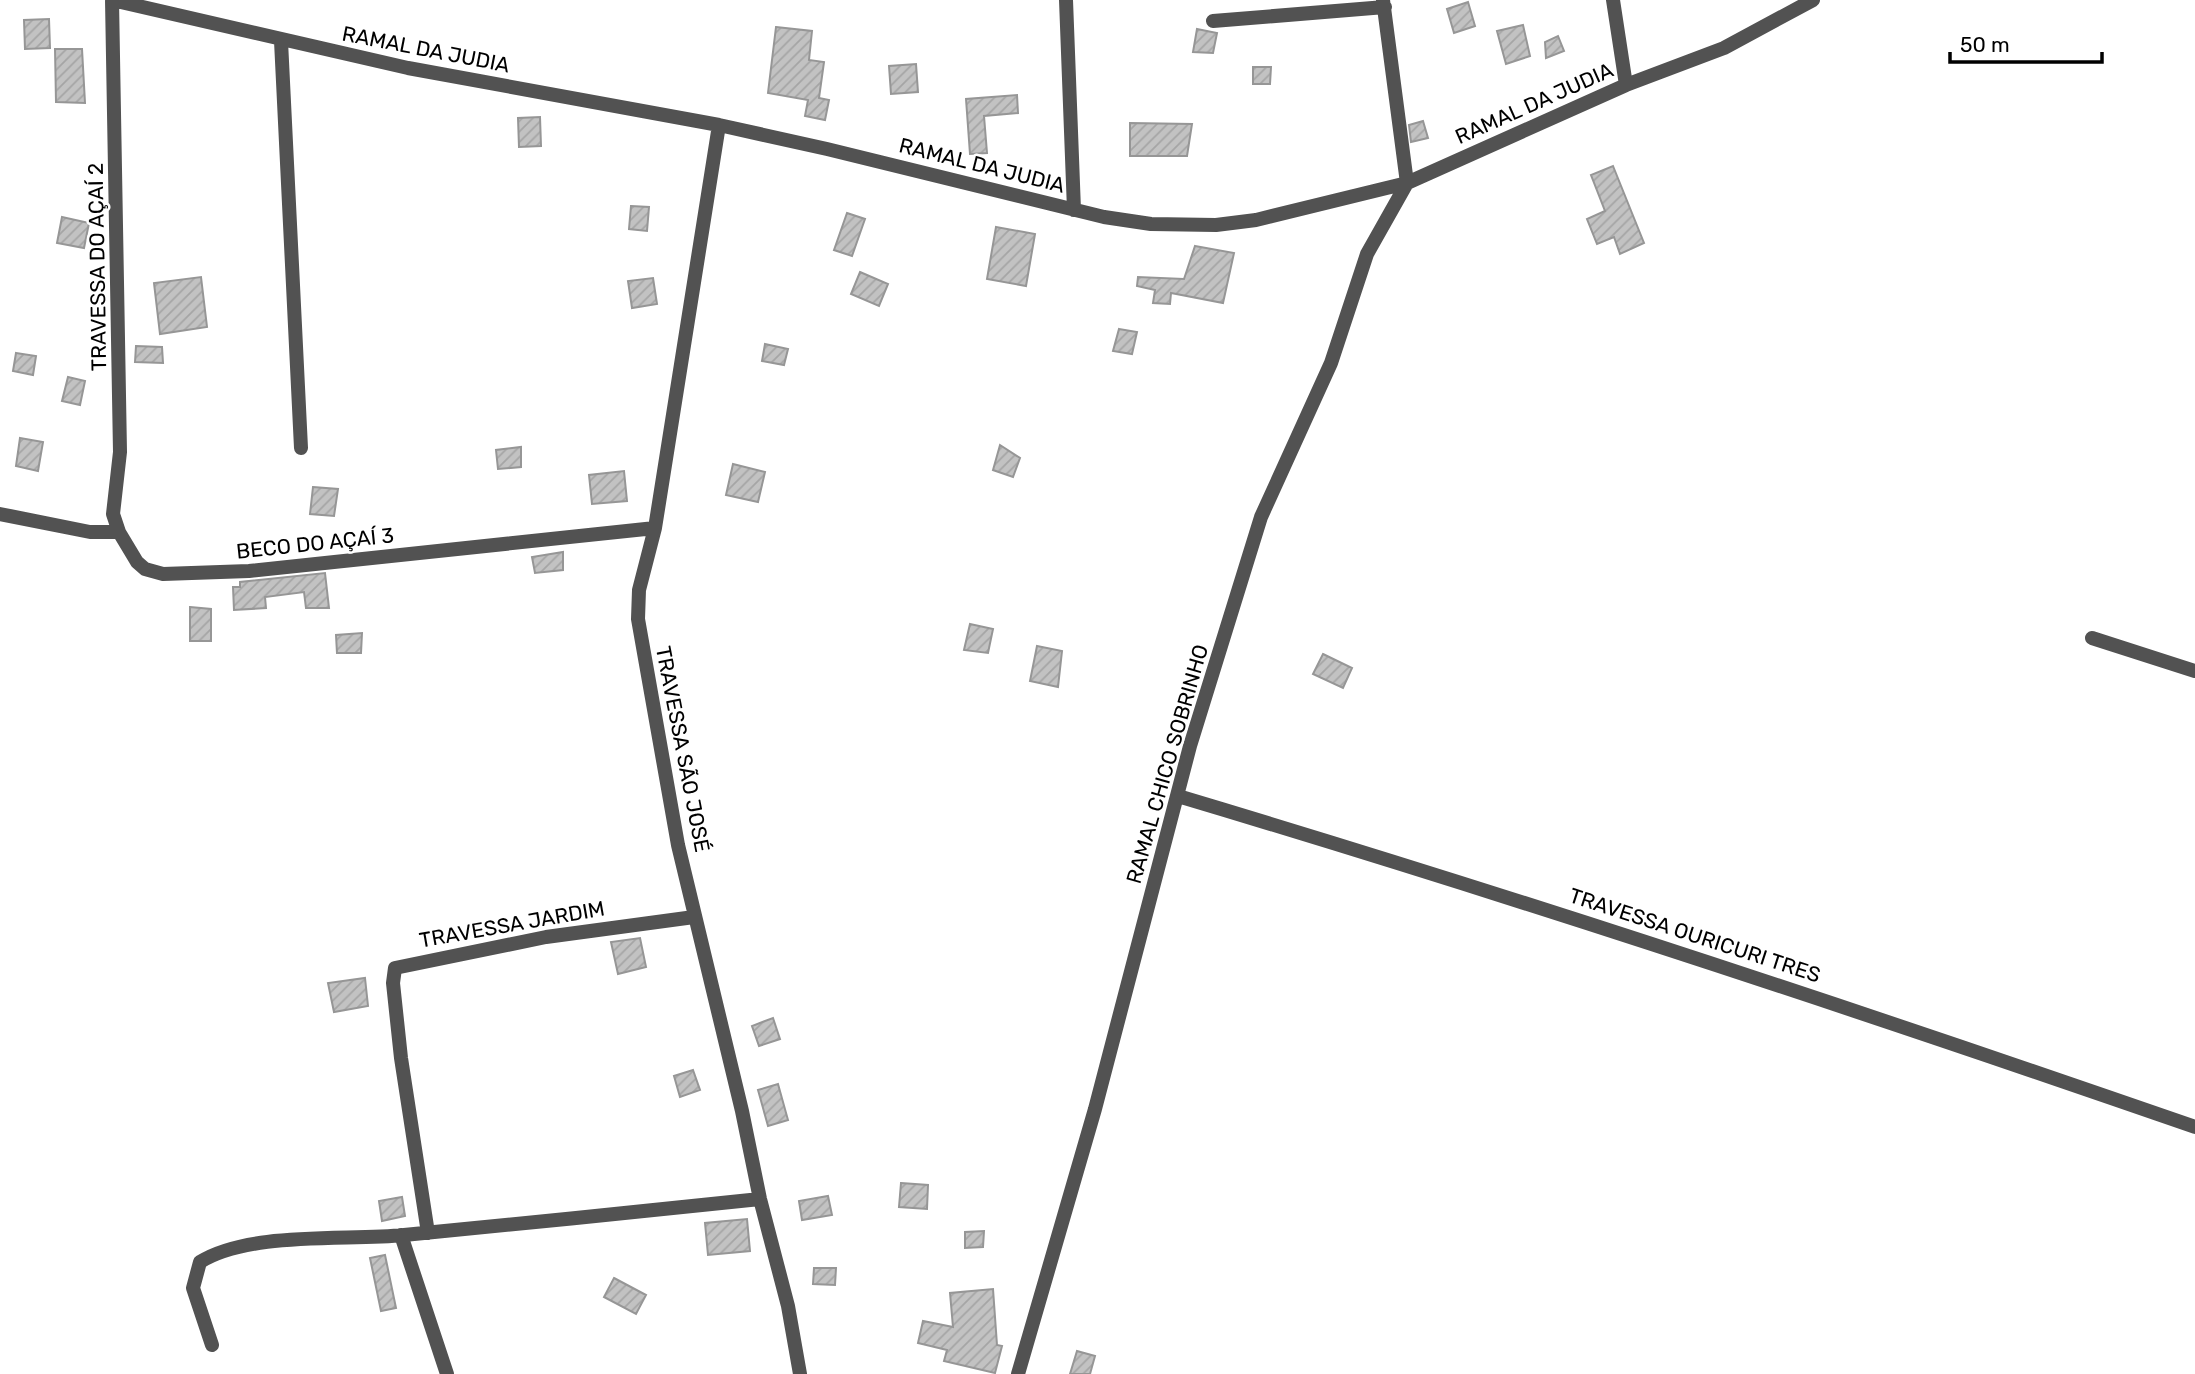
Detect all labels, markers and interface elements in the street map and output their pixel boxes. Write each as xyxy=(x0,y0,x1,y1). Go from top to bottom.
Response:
street label: RAMAL DA JUDIA xyxy=(340,20,512,78)
scale bar xyxy=(1950,21,2102,65)
text: 50 m xyxy=(1960,32,2010,57)
street label: RAMAL DA JUDIA xyxy=(1451,57,1617,149)
street label: RAMAL DA JUDIA xyxy=(896,132,1068,198)
street label: TRAVESSA DO AÇAÍ 2 xyxy=(83,163,111,371)
street label: BECO DO AÇAÍ 3 xyxy=(235,522,395,564)
street label: RAMAL CHICO SOBRINHO xyxy=(1121,642,1213,886)
street label: TRAVESSA SÃO JOSÉ xyxy=(651,644,715,854)
street label: TRAVESSA OURICURI TRES xyxy=(1566,882,1824,988)
street label: TRAVESSA JARDIM xyxy=(417,895,607,953)

